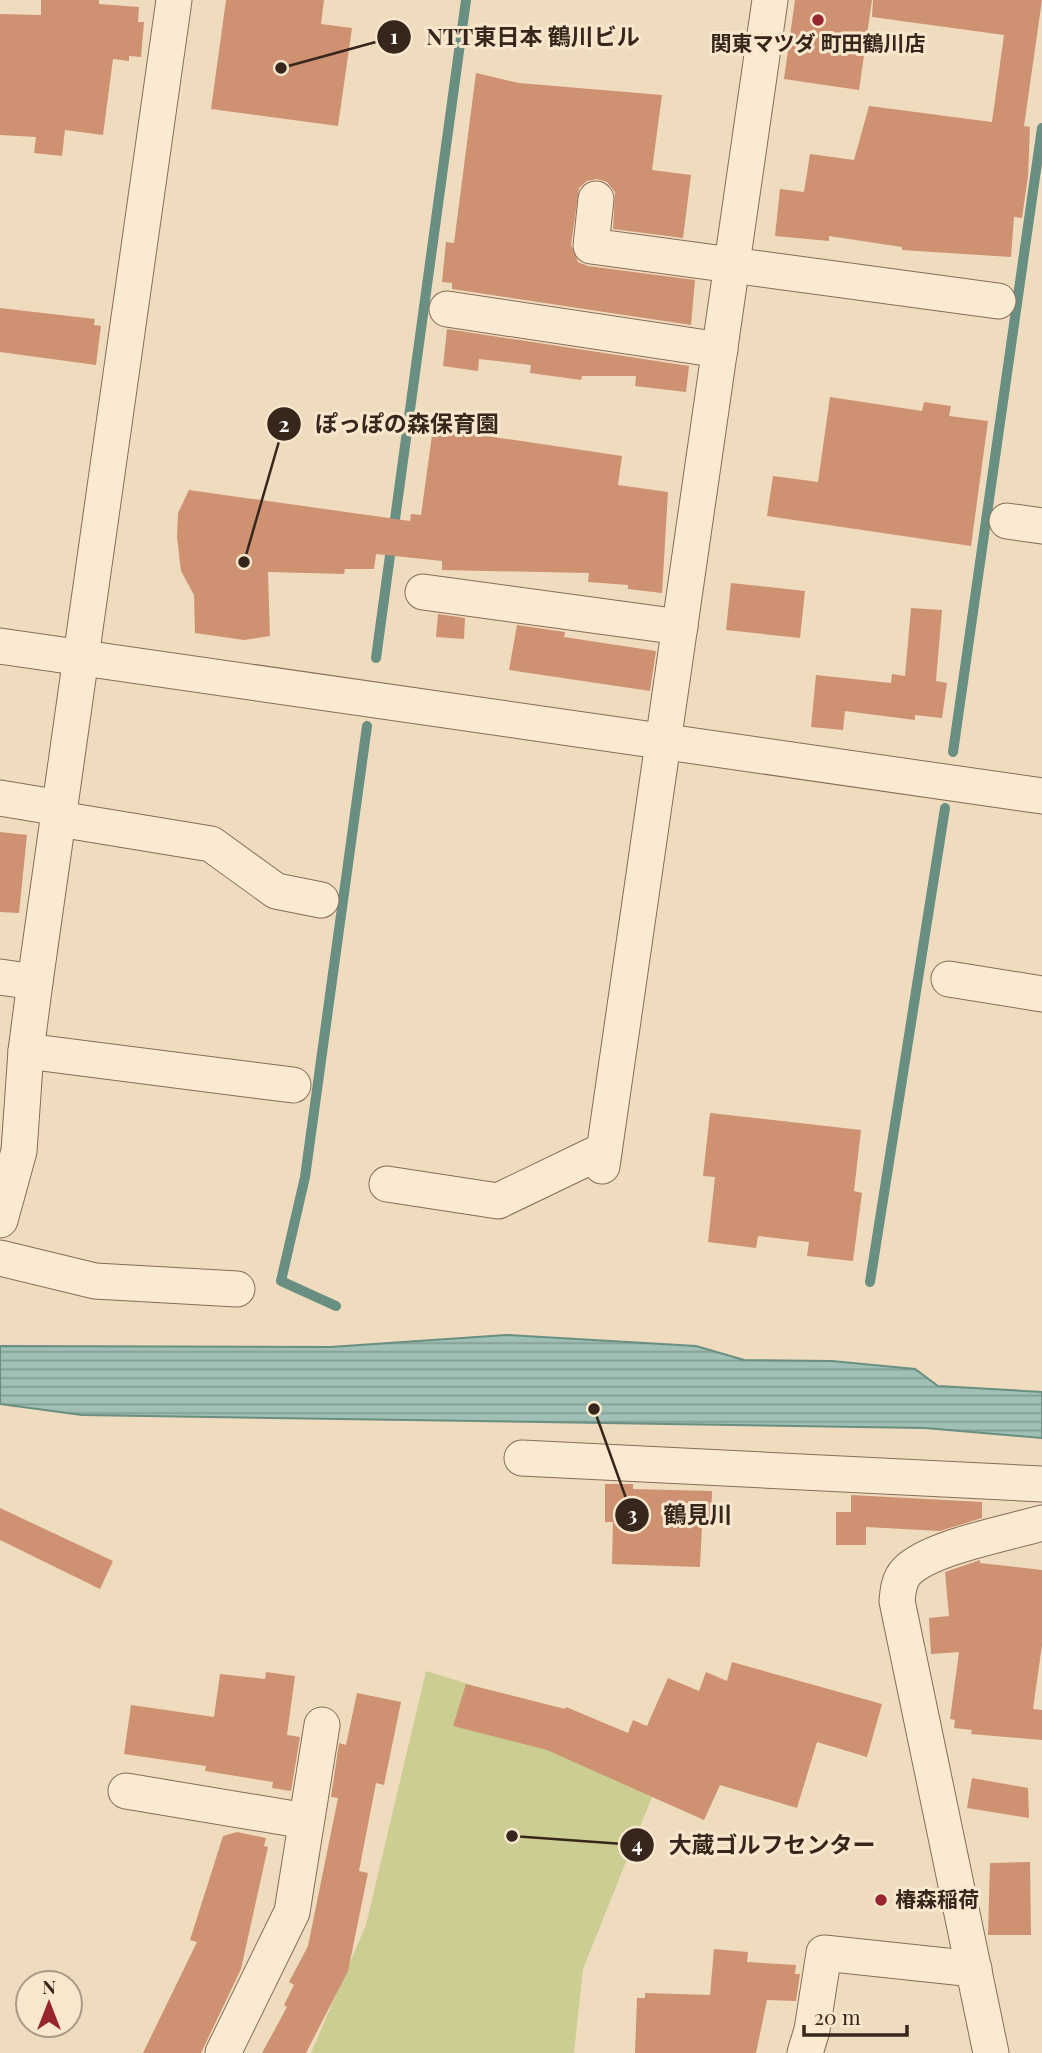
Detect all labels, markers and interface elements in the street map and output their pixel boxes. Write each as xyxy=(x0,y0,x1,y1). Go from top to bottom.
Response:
marker: 関東マツダ 町田鶴川店 xyxy=(810,12,826,28)
callout: NTT東日本 鶴川ビル xyxy=(377,15,654,59)
text: NTT東日本 鶴川ビル xyxy=(426,20,640,51)
text: 1 xyxy=(390,21,398,49)
place label: 関東マツダ 町田鶴川店 xyxy=(711,28,925,56)
callout: ぽっぽの森保育園 xyxy=(266,402,513,446)
text: ぽっぽの森保育園 xyxy=(315,407,499,438)
text: 2 xyxy=(279,409,290,437)
callout: 鶴見川 xyxy=(614,1493,746,1537)
text: 鶴見川 xyxy=(664,1498,733,1529)
text: 3 xyxy=(627,1499,637,1527)
callout: 大蔵ゴルフセンター xyxy=(620,1823,890,1867)
text: 大蔵ゴルフセンター xyxy=(669,1828,876,1859)
text: 4 xyxy=(631,1829,643,1857)
place label: 椿森稲荷 xyxy=(895,1884,979,1912)
marker: 椿森稲荷 xyxy=(873,1892,889,1908)
north arrow xyxy=(14,1969,84,2039)
text: N xyxy=(42,1973,56,1999)
scale bar xyxy=(804,1994,907,2038)
text: 20 m xyxy=(814,2002,861,2030)

